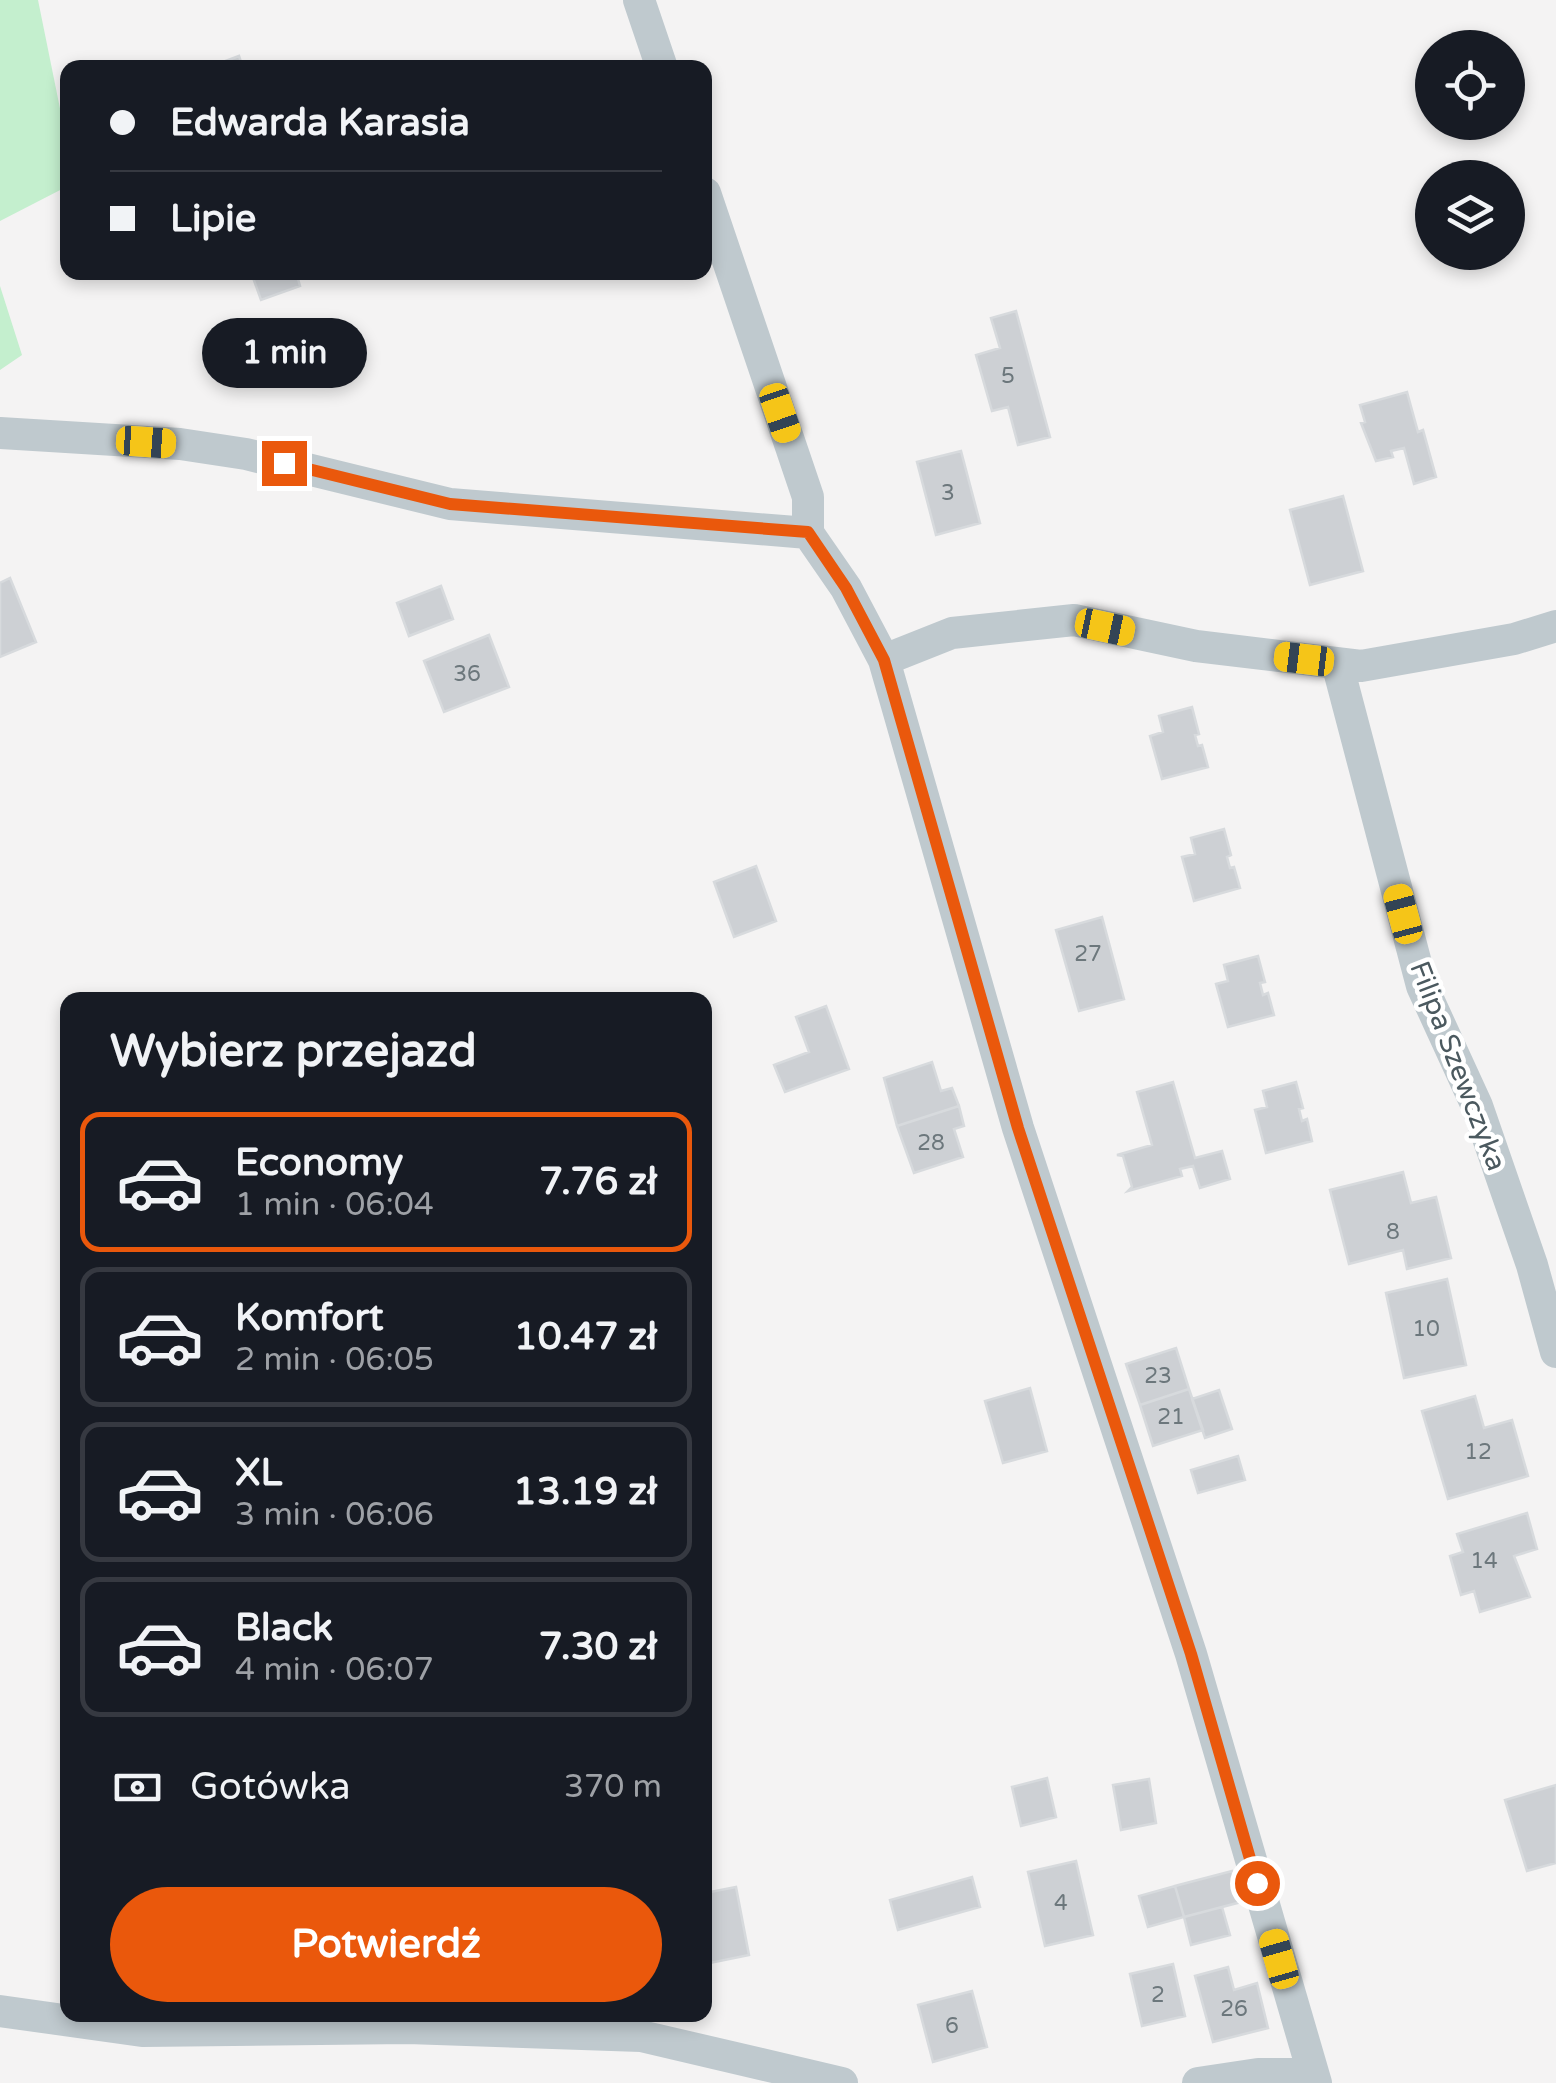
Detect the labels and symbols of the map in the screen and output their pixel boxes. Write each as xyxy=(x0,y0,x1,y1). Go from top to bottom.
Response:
callout: 1 min xyxy=(202,318,366,388)
house number: 5 xyxy=(1001,363,1015,389)
car xyxy=(756,380,804,446)
car xyxy=(115,425,177,459)
route end xyxy=(262,441,307,486)
house number: 3 xyxy=(941,480,955,506)
car xyxy=(1073,606,1137,648)
car xyxy=(1272,640,1336,678)
house number: 36 xyxy=(453,661,481,687)
car xyxy=(1381,881,1425,947)
house number: 27 xyxy=(1074,941,1102,967)
street label: Filipa Szewczyka xyxy=(1402,956,1514,1176)
house number: 28 xyxy=(917,1130,945,1156)
house number: 8 xyxy=(1386,1219,1400,1245)
house number: 10 xyxy=(1412,1316,1440,1342)
house number: 23 xyxy=(1144,1363,1172,1389)
house number: 21 xyxy=(1157,1404,1185,1430)
house number: 12 xyxy=(1464,1439,1492,1465)
house number: 14 xyxy=(1470,1548,1498,1574)
route start xyxy=(1235,1861,1280,1906)
house number: 4 xyxy=(1054,1890,1068,1916)
car xyxy=(1256,1926,1302,1992)
house number: 2 xyxy=(1151,1982,1165,2008)
house number: 26 xyxy=(1220,1996,1248,2022)
house number: 6 xyxy=(945,2013,959,2039)

